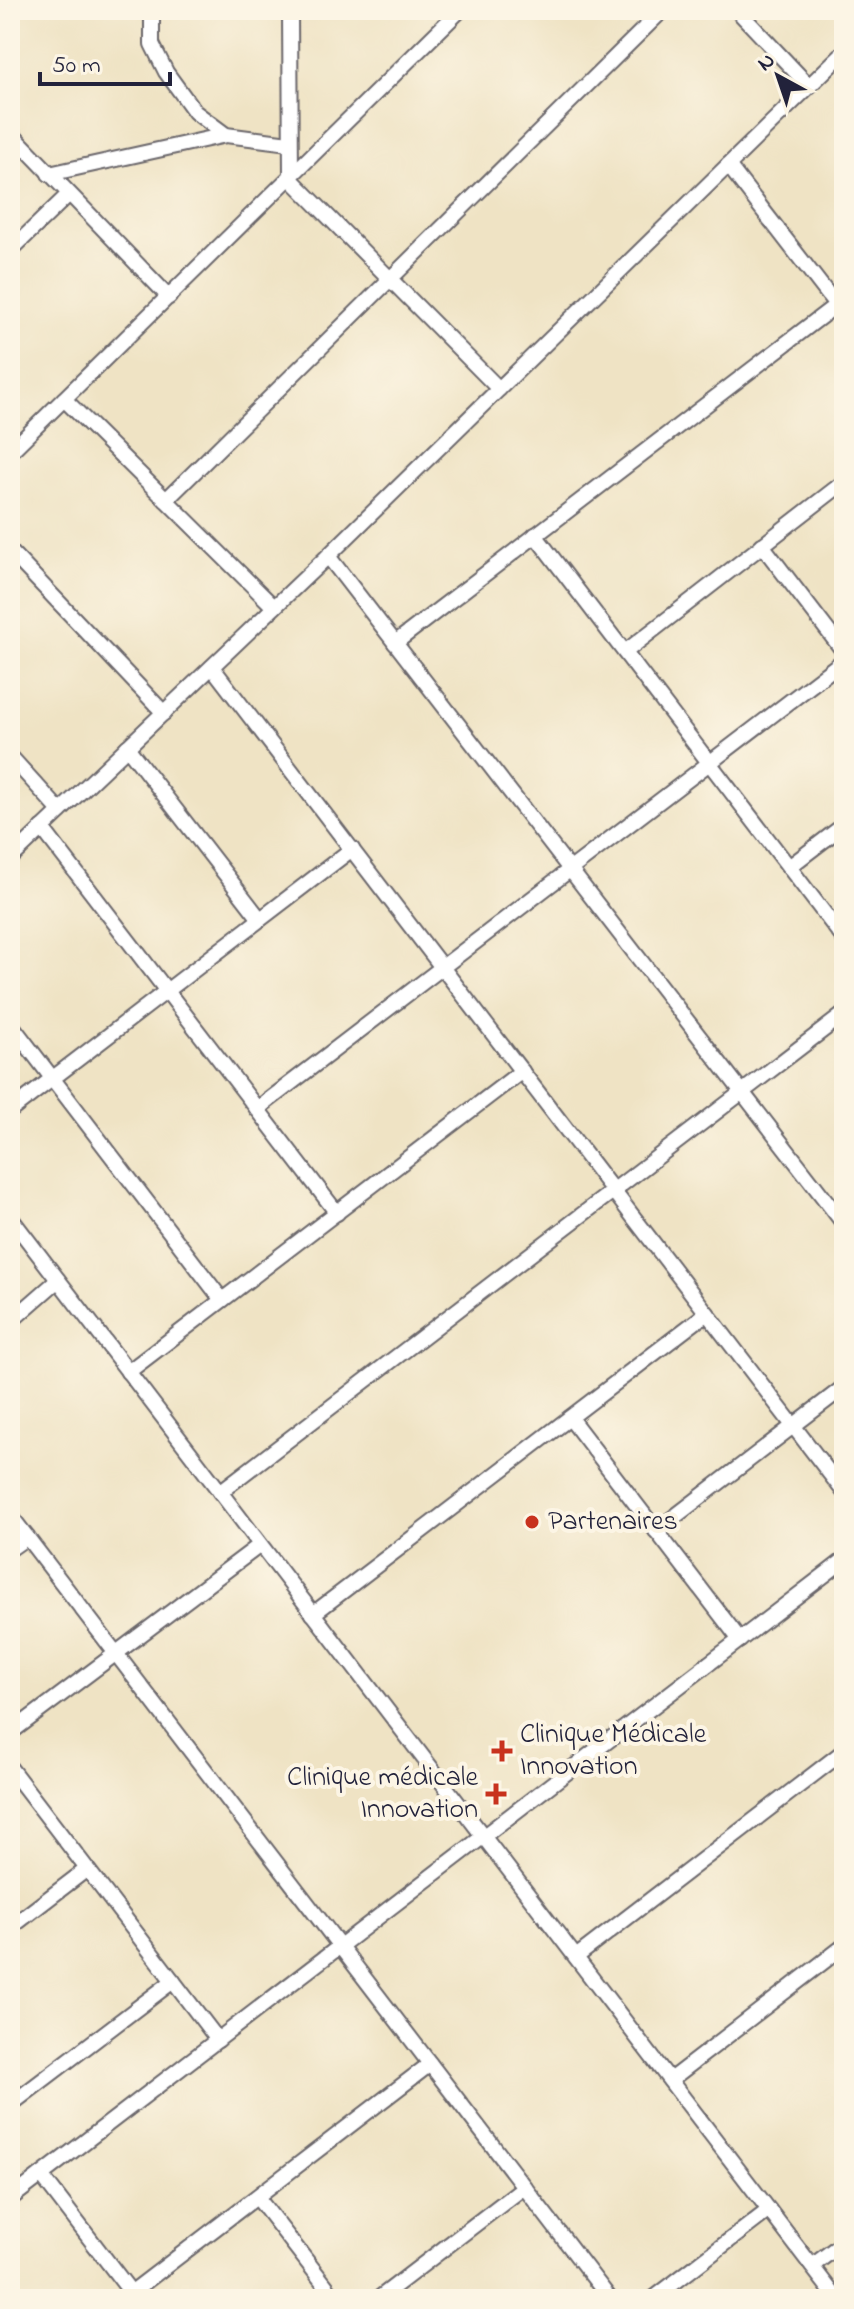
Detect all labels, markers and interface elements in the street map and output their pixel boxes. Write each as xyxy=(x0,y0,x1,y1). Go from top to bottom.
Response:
scale bar xyxy=(40,36,170,86)
north arrow xyxy=(738,36,818,116)
text: N xyxy=(751,46,783,80)
text: 50 m xyxy=(52,49,101,84)
place label: Partenaires xyxy=(548,1502,678,1543)
marker: Partenaires xyxy=(523,1513,541,1531)
place label: Clinique Médicale Innovation xyxy=(520,1715,707,1788)
marker: Clinique Médicale Innovation xyxy=(491,1740,513,1762)
place label: Clinique médicale Innovation xyxy=(287,1758,478,1831)
marker: Clinique médicale Innovation xyxy=(485,1783,507,1805)

